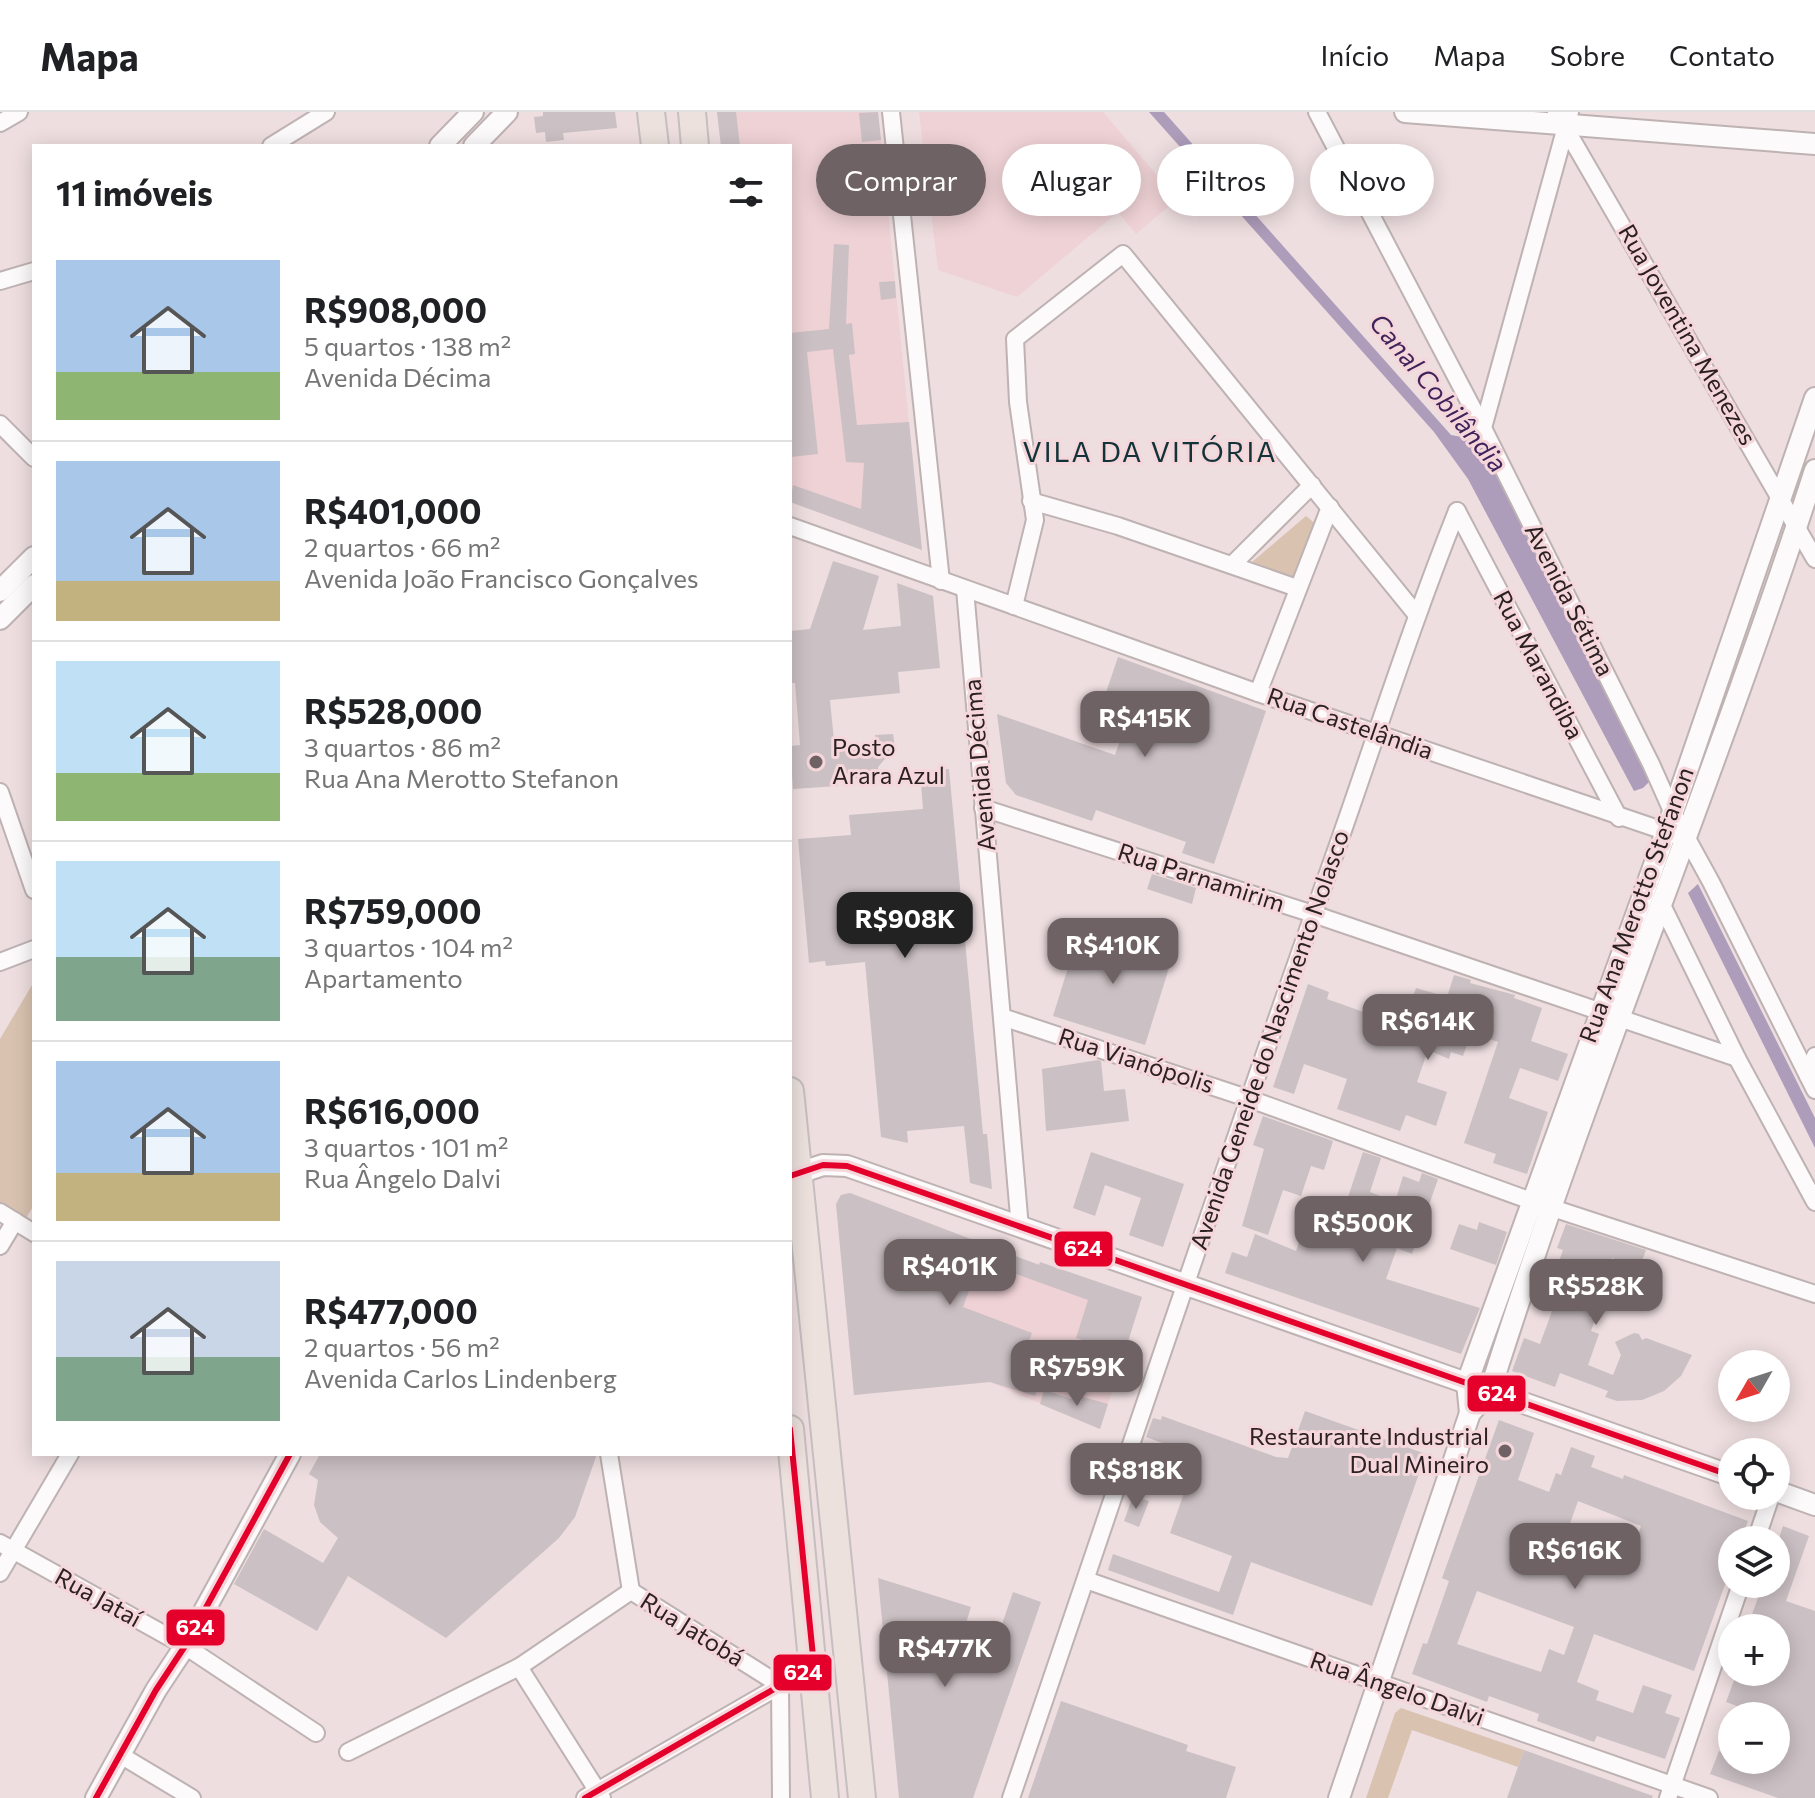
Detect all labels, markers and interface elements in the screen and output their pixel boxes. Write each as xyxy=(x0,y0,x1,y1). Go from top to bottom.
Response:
text: Mapa xyxy=(40,32,139,79)
text: Início xyxy=(1320,38,1389,72)
text: Mapa xyxy=(1433,38,1506,72)
text: Sobre xyxy=(1550,38,1625,72)
text: Contato xyxy=(1669,38,1775,72)
chip: Comprar xyxy=(816,144,986,216)
chip: Alugar xyxy=(1002,144,1141,216)
chip: Filtros xyxy=(1157,144,1294,216)
chip: Novo xyxy=(1310,144,1434,216)
icon: filters xyxy=(724,170,768,214)
text: 11 imóveis xyxy=(56,171,213,213)
street label: Rua Joventina Menezes xyxy=(1613,219,1763,450)
text: R$908,000 xyxy=(304,288,487,330)
icon: home xyxy=(120,292,216,388)
water label: Canal Cobilândia xyxy=(1364,307,1514,478)
text: 5 quartos · 138 m² xyxy=(304,330,511,361)
text: Avenida Décima xyxy=(304,361,491,392)
district label: VILA DA VITÓRIA xyxy=(1022,434,1278,468)
text: R$401,000 xyxy=(304,489,482,531)
icon: home xyxy=(120,493,216,589)
street label: Avenida Sétima xyxy=(1519,518,1621,680)
text: 2 quartos · 66 m² xyxy=(304,531,500,562)
text: Avenida João Francisco Gonçalves xyxy=(304,562,699,593)
street label: Rua Marandiba xyxy=(1488,585,1591,744)
street label: Avenida Décima xyxy=(957,678,1000,853)
street label: Rua Castelândia xyxy=(1264,681,1437,765)
text: R$528,000 xyxy=(304,689,482,731)
pin: R$415K xyxy=(1080,691,1210,759)
icon: home xyxy=(120,693,216,789)
text: R$415K xyxy=(1098,701,1192,732)
text: 3 quartos · 86 m² xyxy=(304,731,501,762)
place label: Posto Arara Azul xyxy=(832,732,945,789)
marker: Posto Arara Azul xyxy=(807,753,825,771)
text: Rua Ana Merotto Stefanon xyxy=(304,762,619,793)
street label: Rua Ana Merotto Stefanon xyxy=(1572,763,1699,1046)
street label: Avenida Geneide do Nascimento Nolasco xyxy=(1183,826,1354,1253)
street label: Rua Parnamirim xyxy=(1114,836,1289,917)
text: R$759,000 xyxy=(304,889,482,931)
pin: R$908K xyxy=(840,892,970,960)
icon: home xyxy=(120,893,216,989)
text: R$908K xyxy=(855,902,955,933)
pin: R$410K xyxy=(1048,918,1178,986)
text: R$410K xyxy=(1065,928,1161,959)
text: 3 quartos · 104 m² xyxy=(304,931,513,962)
text: Apartamento xyxy=(304,962,463,993)
pin: R$614K xyxy=(1363,994,1493,1062)
text: R$614K xyxy=(1381,1004,1475,1035)
street label: Rua Vianópolis xyxy=(1055,1021,1218,1098)
text: R$616,000 xyxy=(304,1089,480,1131)
icon: home xyxy=(120,1093,216,1189)
text: 3 quartos · 101 m² xyxy=(304,1131,509,1162)
text: Rua Ângelo Dalvi xyxy=(304,1162,501,1193)
pin: R$500K xyxy=(1298,1196,1428,1264)
text: R$500K xyxy=(1313,1206,1413,1237)
line badge: 624 xyxy=(1053,1230,1114,1268)
text: 624 xyxy=(1063,1234,1103,1261)
pin: R$401K xyxy=(885,1239,1015,1307)
text: R$401K xyxy=(902,1249,998,1280)
pin: R$528K xyxy=(1531,1259,1661,1327)
text: R$528K xyxy=(1548,1269,1644,1300)
text: R$477,000 xyxy=(304,1289,478,1331)
icon: home xyxy=(120,1293,216,1389)
text: 2 quartos · 56 m² xyxy=(304,1331,500,1362)
pin: R$759K xyxy=(1012,1340,1142,1408)
text: R$759K xyxy=(1029,1350,1125,1381)
north arrow xyxy=(1718,1350,1790,1422)
map controls xyxy=(1718,1350,1790,1774)
text: Avenida Carlos Lindenberg xyxy=(304,1362,617,1393)
line badge: 624 xyxy=(1466,1374,1527,1413)
text: 624 xyxy=(1477,1379,1517,1406)
place label: Restaurante Industrial Dual Mineiro xyxy=(1249,1421,1489,1478)
button: locate xyxy=(1718,1438,1790,1510)
marker: Restaurante Industrial Dual Mineiro xyxy=(1496,1442,1514,1460)
pin: R$818K xyxy=(1071,1443,1201,1511)
text: R$818K xyxy=(1088,1453,1184,1484)
pin: R$616K xyxy=(1510,1523,1640,1591)
button: layers xyxy=(1718,1526,1790,1598)
text: R$616K xyxy=(1528,1533,1622,1564)
street label: Rua Jataí xyxy=(50,1561,148,1633)
street label: Rua Jatobá xyxy=(636,1586,750,1672)
line badge: 624 xyxy=(165,1608,226,1647)
text: 624 xyxy=(175,1613,215,1640)
button: + xyxy=(1718,1614,1790,1686)
pin: R$477K xyxy=(880,1621,1010,1689)
text: R$477K xyxy=(897,1631,993,1662)
street label: Rua Ângelo Dalvi xyxy=(1307,1644,1488,1731)
line badge: 624 xyxy=(772,1653,833,1692)
text: 624 xyxy=(783,1658,823,1685)
button: − xyxy=(1718,1702,1790,1774)

